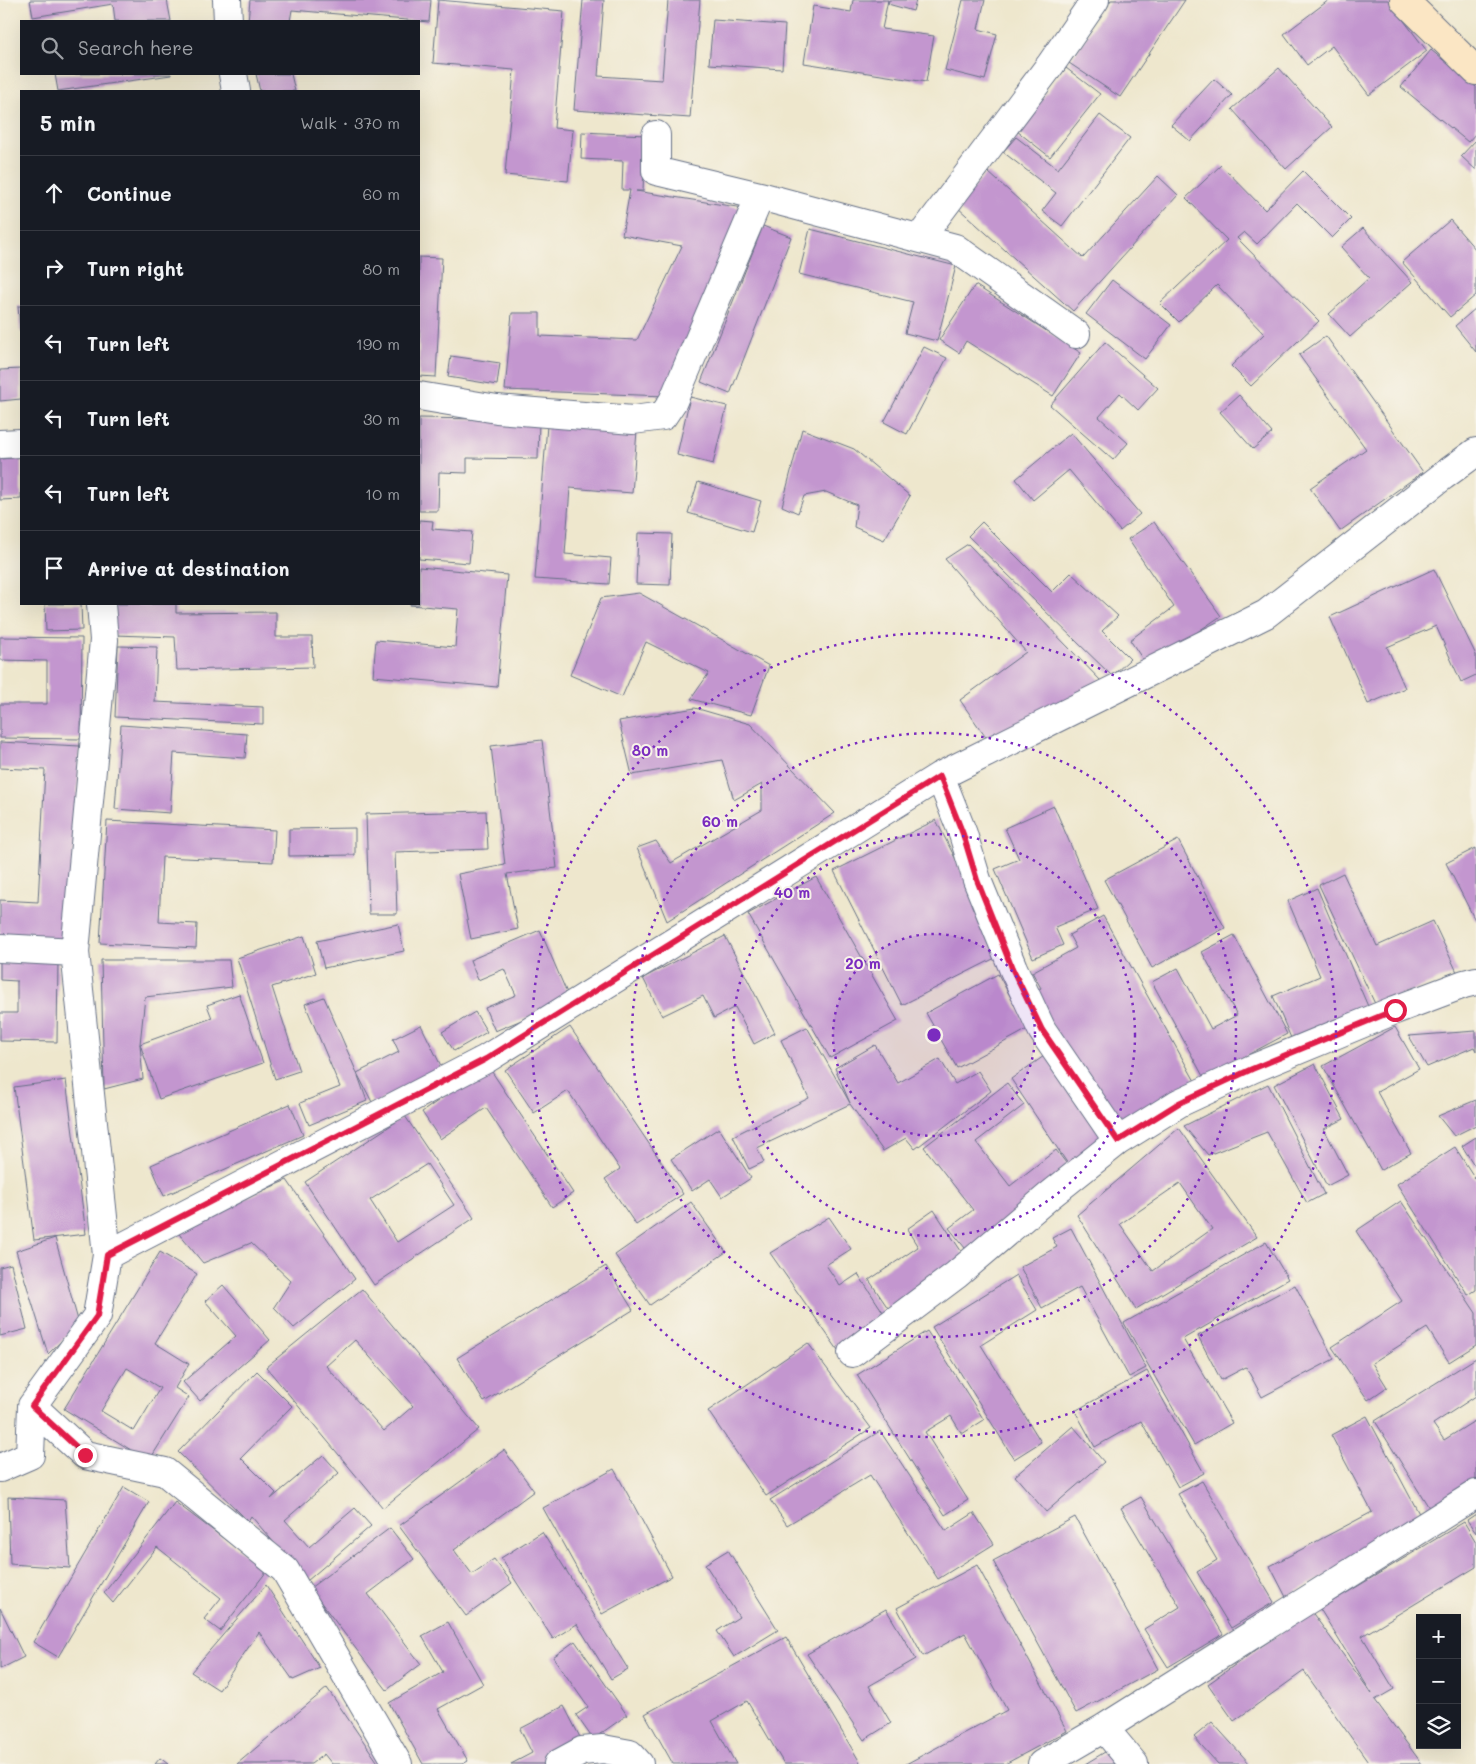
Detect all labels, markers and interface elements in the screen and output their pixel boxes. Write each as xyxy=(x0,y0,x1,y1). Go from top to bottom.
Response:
search box xyxy=(20,20,420,75)
icon: search xyxy=(38,34,66,62)
text: Search here xyxy=(78,35,194,60)
text: 5 min xyxy=(40,109,96,136)
text: Walk · 370 m xyxy=(300,112,400,133)
icon: ahead xyxy=(40,179,68,207)
text: Continue xyxy=(87,181,172,206)
text: 60 m xyxy=(363,183,400,204)
icon: right xyxy=(40,254,68,282)
text: Turn right xyxy=(87,256,184,281)
text: 80 m xyxy=(363,258,400,279)
icon: left xyxy=(40,329,68,357)
text: Turn left xyxy=(87,331,170,356)
text: 190 m xyxy=(356,333,400,354)
icon: left xyxy=(40,404,68,432)
text: Turn left xyxy=(87,406,170,431)
text: 30 m xyxy=(363,408,400,429)
icon: left xyxy=(40,479,68,507)
text: Turn left xyxy=(87,481,170,506)
text: 10 m xyxy=(365,483,400,504)
icon: arrive xyxy=(40,554,68,582)
text: Arrive at destination xyxy=(87,556,290,581)
text: 80 m xyxy=(632,740,668,760)
text: 60 m xyxy=(702,811,738,831)
text: 40 m xyxy=(774,882,810,902)
text: 20 m xyxy=(845,953,881,973)
route start xyxy=(1384,999,1407,1022)
centre of rings xyxy=(925,1026,943,1044)
route end xyxy=(74,1444,97,1467)
map controls xyxy=(1416,1614,1461,1749)
button: + xyxy=(1416,1614,1461,1659)
button: − xyxy=(1416,1659,1461,1704)
button: layers xyxy=(1416,1704,1461,1749)

